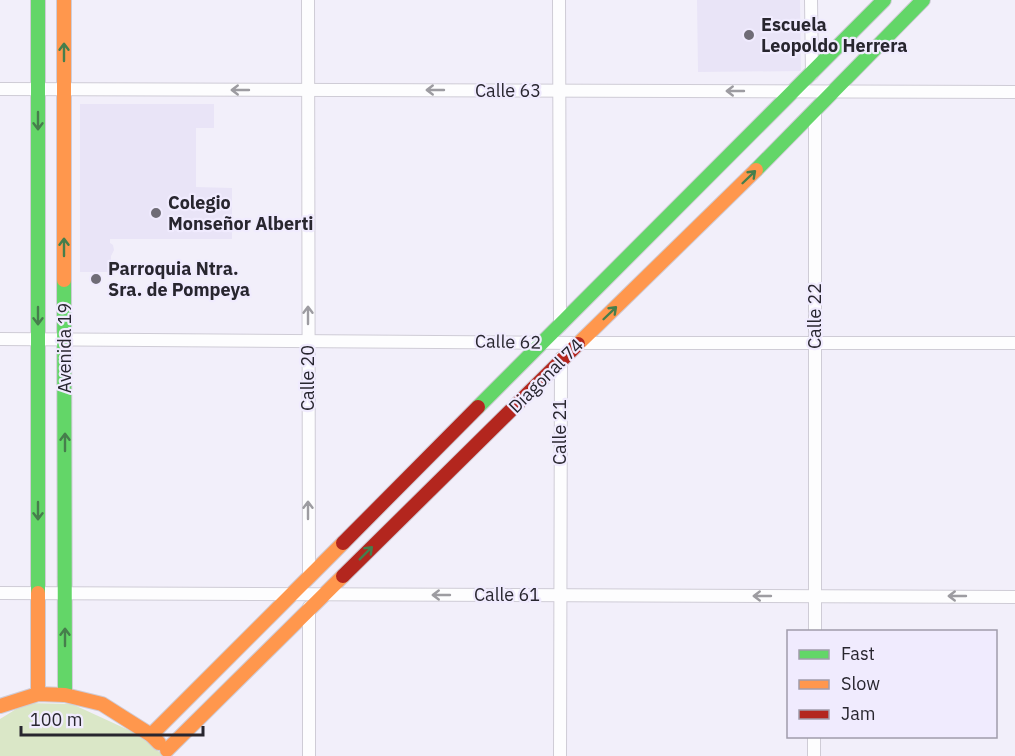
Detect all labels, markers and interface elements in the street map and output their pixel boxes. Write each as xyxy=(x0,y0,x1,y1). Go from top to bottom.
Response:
place label: Escuela Leopoldo Herrera xyxy=(761,13,908,57)
marker: Escuela Leopoldo Herrera xyxy=(742,28,756,42)
one-way arrow xyxy=(58,42,70,62)
street label: Calle 63 xyxy=(475,79,541,102)
one-way arrow xyxy=(230,84,250,96)
one-way arrow xyxy=(425,84,445,96)
one-way arrow xyxy=(725,85,745,97)
one-way arrow xyxy=(32,111,44,131)
one-way arrow xyxy=(742,169,757,184)
place label: Colegio Monseñor Alberti xyxy=(168,191,313,235)
marker: Colegio Monseñor Alberti xyxy=(149,206,163,220)
one-way arrow xyxy=(58,237,70,257)
place label: Parroquia Ntra. Sra. de Pompeya xyxy=(108,257,250,301)
marker: Parroquia Ntra. Sra. de Pompeya xyxy=(89,272,103,286)
street label: Calle 22 xyxy=(803,283,826,349)
street label: Avenida 19 xyxy=(53,303,76,393)
one-way arrow xyxy=(602,305,617,320)
one-way arrow xyxy=(32,306,44,326)
one-way arrow xyxy=(302,306,314,326)
street label: Calle 62 xyxy=(475,329,541,354)
street label: Diagonal 74 xyxy=(503,333,588,418)
street label: Calle 20 xyxy=(296,345,319,411)
street label: Calle 21 xyxy=(548,399,571,465)
one-way arrow xyxy=(59,432,71,452)
one-way arrow xyxy=(32,501,44,521)
one-way arrow xyxy=(302,501,314,521)
one-way arrow xyxy=(359,546,374,561)
street label: Calle 61 xyxy=(474,583,540,606)
one-way arrow xyxy=(431,589,451,601)
one-way arrow xyxy=(752,590,772,602)
one-way arrow xyxy=(947,590,967,602)
one-way arrow xyxy=(59,627,71,647)
legend xyxy=(787,630,997,738)
text: Fast xyxy=(841,642,875,665)
text: Slow xyxy=(841,672,880,695)
scale bar xyxy=(21,699,202,737)
text: Jam xyxy=(841,702,876,725)
text: 100 m xyxy=(30,708,82,731)

